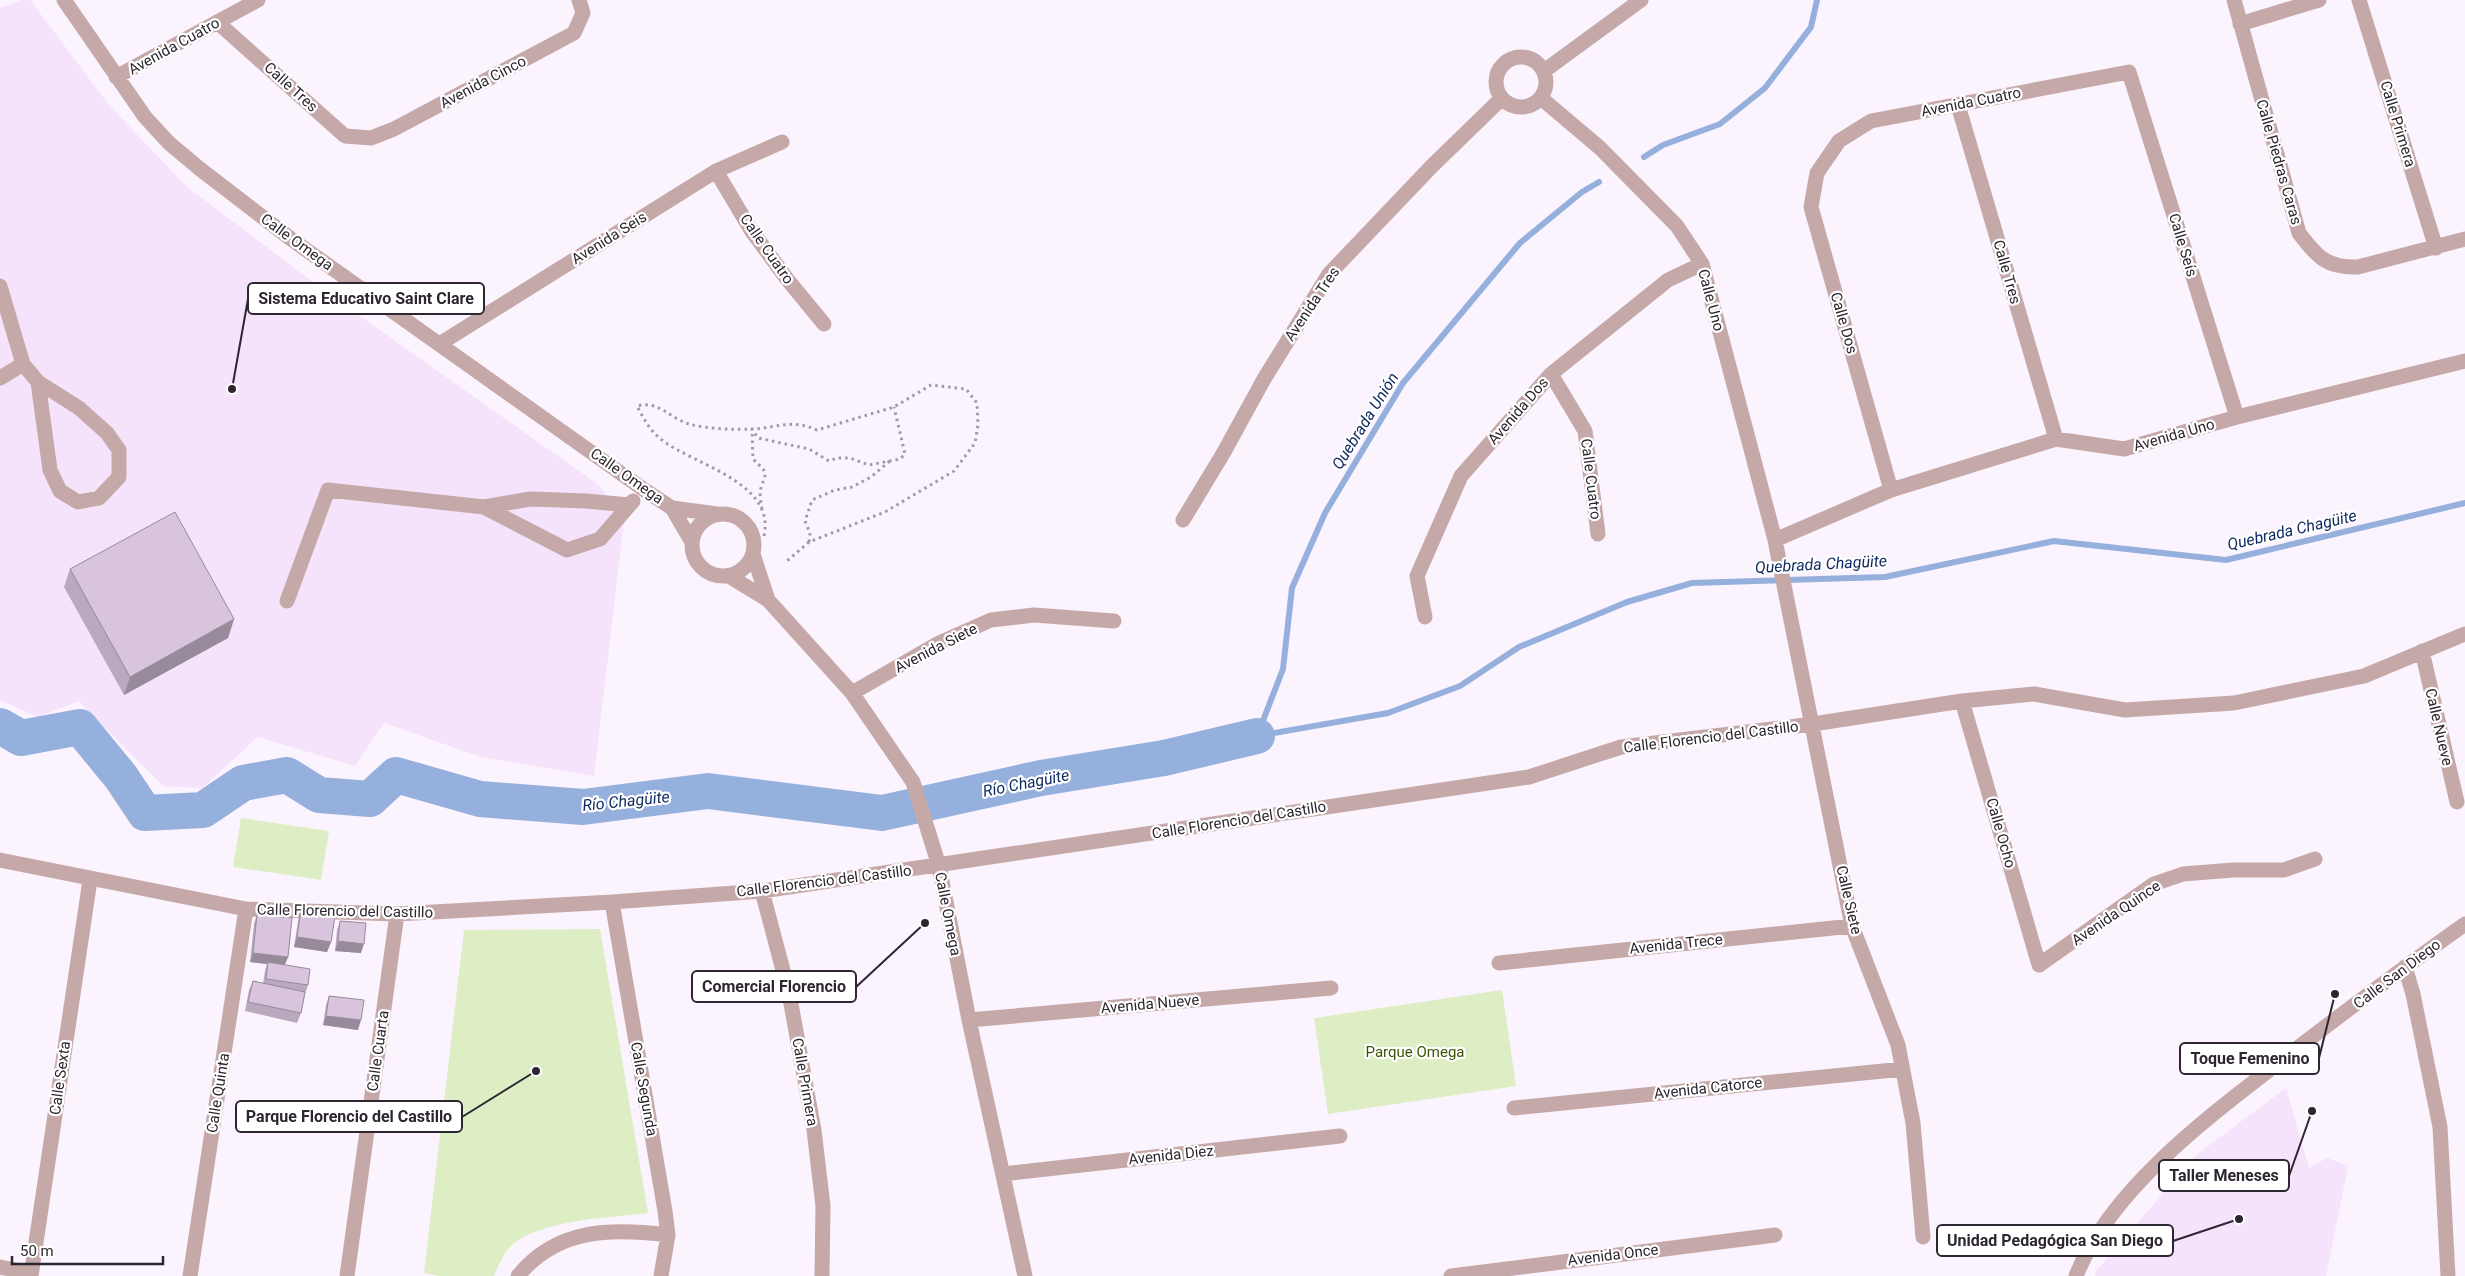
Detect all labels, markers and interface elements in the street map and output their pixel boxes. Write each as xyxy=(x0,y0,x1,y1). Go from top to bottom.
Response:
street label: Avenida Cuatro xyxy=(125,14,223,78)
street label: Avenida Cinco xyxy=(437,52,529,112)
street label: Calle Tres xyxy=(261,58,321,116)
street label: Calle Primera xyxy=(2376,79,2420,169)
street label: Avenida Cuatro xyxy=(1920,83,2022,121)
street label: Calle Piedras Caras xyxy=(2253,97,2305,227)
street label: Avenida Seis xyxy=(568,208,650,268)
street label: Calle Omega xyxy=(257,210,337,274)
street label: Calle Cuatro xyxy=(736,210,798,288)
street label: Calle Seís xyxy=(2165,211,2201,279)
street label: Calle Tres xyxy=(1989,238,2025,306)
street label: Avenida Tres xyxy=(1281,264,1343,344)
street label: Calle Uno xyxy=(1694,267,1728,333)
callout: Sistema Educativo Saint Clare xyxy=(248,283,484,314)
text: Sistema Educativo Saint Clare xyxy=(258,289,474,308)
street label: Calle Dos xyxy=(1827,290,1861,356)
water label: Quebrada Unión xyxy=(1328,369,1402,473)
street label: Avenida Dos xyxy=(1484,374,1552,448)
street label: Avenida Uno xyxy=(2131,415,2217,455)
street label: Calle Cuatro xyxy=(1577,437,1605,521)
street label: Calle Omega xyxy=(587,444,667,508)
water label: Quebrada Chagüite xyxy=(2225,506,2359,554)
water label: Quebrada Chagüite xyxy=(1755,551,1887,577)
street label: Avenida Siete xyxy=(892,619,980,676)
street label: Calle Nueve xyxy=(2421,687,2457,767)
street label: Calle Florencio del Castillo xyxy=(1622,717,1800,757)
water label: Río Chagüite xyxy=(981,765,1071,801)
water label: Río Chagüite xyxy=(581,787,671,815)
street label: Calle Ocho xyxy=(1982,796,2020,870)
street label: Calle Florencio del Castillo xyxy=(1151,797,1327,843)
street label: Calle Florencio del Castillo xyxy=(735,861,913,901)
street label: Calle Siete xyxy=(1832,864,1866,936)
street label: Calle Omega xyxy=(931,871,965,957)
street label: Avenida Quince xyxy=(2068,877,2164,949)
street label: Calle Florencio del Castillo xyxy=(257,900,433,922)
street label: Avenida Trece xyxy=(1628,930,1724,958)
street label: Calle San Diego xyxy=(2350,935,2444,1013)
callout: Comercial Florencio xyxy=(692,971,856,1002)
text: Comercial Florencio xyxy=(702,977,846,996)
street label: Avenida Nueve xyxy=(1100,991,1200,1017)
street label: Calle Cuarta xyxy=(363,1009,393,1093)
street label: Calle Primera xyxy=(788,1037,822,1127)
street label: Calle Sexta xyxy=(46,1040,74,1116)
street label: Calle Segunda xyxy=(627,1040,661,1138)
park label: Parque Omega xyxy=(1366,1043,1464,1061)
callout: Toque Femenino xyxy=(2180,1043,2319,1074)
text: Toque Femenino xyxy=(2190,1049,2310,1068)
street label: Calle Quinta xyxy=(203,1052,233,1134)
street label: Avenida Catorce xyxy=(1653,1073,1763,1103)
callout: Parque Florencio del Castillo xyxy=(236,1101,462,1132)
text: Parque Florencio del Castillo xyxy=(246,1107,452,1126)
street label: Avenida Diez xyxy=(1127,1142,1215,1168)
callout: Taller Meneses xyxy=(2159,1160,2289,1191)
text: Taller Meneses xyxy=(2169,1166,2279,1185)
callout: Unidad Pedagógica San Diego xyxy=(1937,1225,2173,1256)
text: Unidad Pedagógica San Diego xyxy=(1947,1231,2163,1250)
scale bar xyxy=(12,1234,164,1266)
street label: Avenida Once xyxy=(1567,1241,1659,1269)
text: 50 m xyxy=(20,1242,54,1260)

